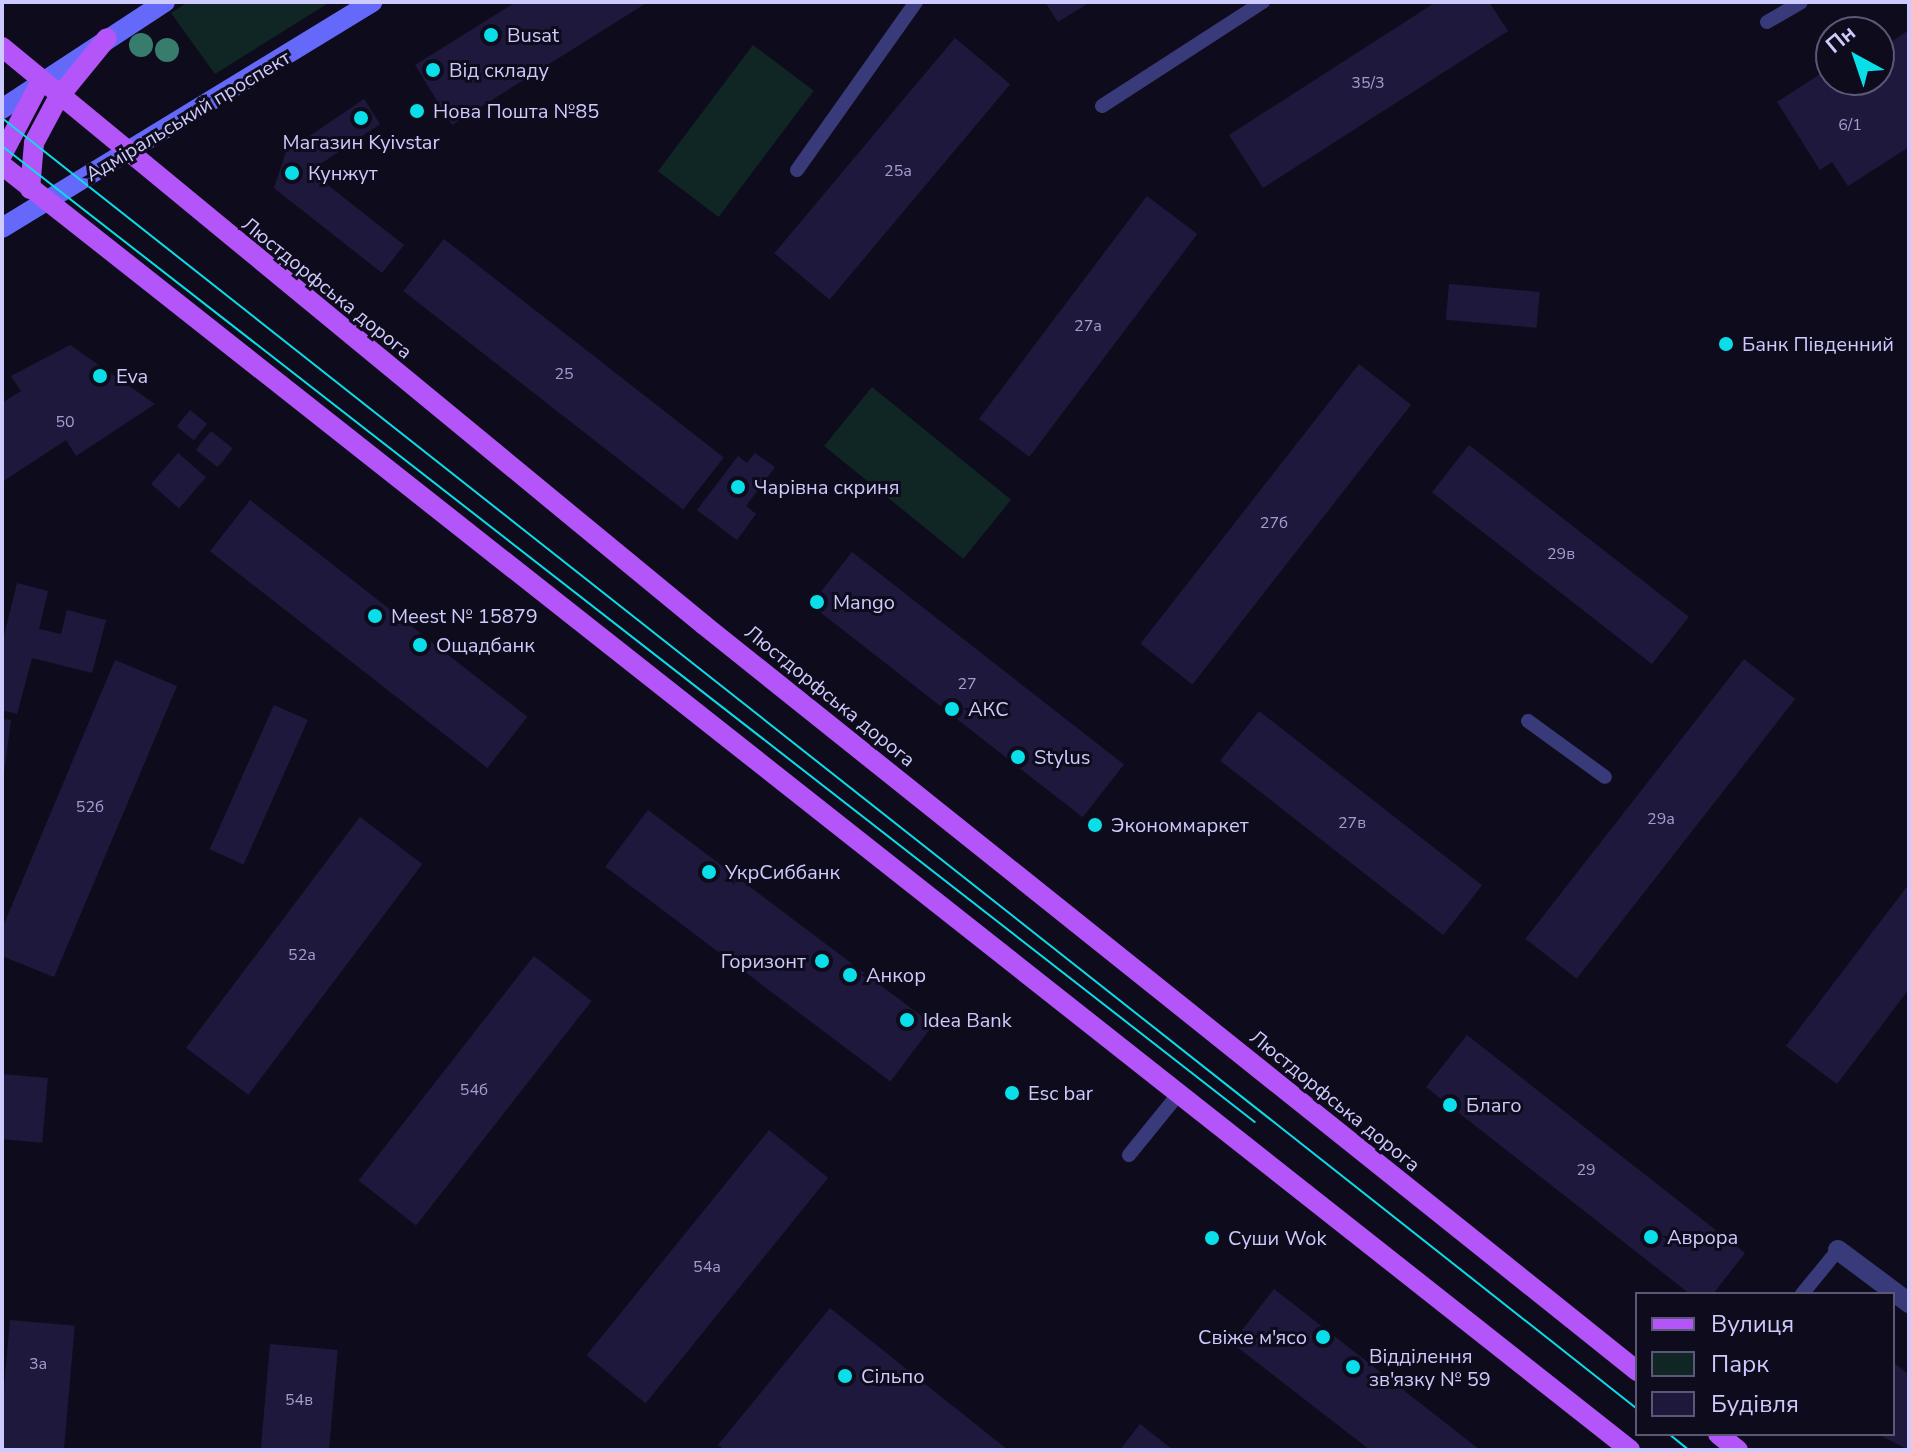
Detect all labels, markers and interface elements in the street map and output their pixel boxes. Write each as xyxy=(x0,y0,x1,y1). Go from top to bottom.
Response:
north arrow xyxy=(1815,16,1895,96)
text: Пн xyxy=(1820,18,1862,60)
place label: Busat xyxy=(507,23,559,47)
marker: Busat xyxy=(482,26,500,44)
street label: Адміральський проспект xyxy=(81,45,295,187)
place label: Від складу xyxy=(449,58,549,82)
marker: Від складу xyxy=(424,61,442,79)
house number: 35/3 xyxy=(1351,73,1385,93)
place label: Нова Пошта №85 xyxy=(433,99,599,123)
marker: Нова Пошта №85 xyxy=(408,102,426,120)
marker: Магазин Kyivstar xyxy=(352,109,370,127)
house number: 6/1 xyxy=(1838,115,1862,135)
place label: Магазин Kyivstar xyxy=(282,130,440,154)
place label: Кунжут xyxy=(308,161,378,185)
house number: 25а xyxy=(884,161,912,181)
marker: Кунжут xyxy=(283,164,301,182)
street label: Люстдорфська дорога xyxy=(237,212,417,364)
house number: 27а xyxy=(1074,316,1102,336)
place label: Банк Південний xyxy=(1742,332,1894,356)
marker: Банк Південний xyxy=(1717,335,1735,353)
place label: Eva xyxy=(116,364,148,388)
house number: 25 xyxy=(554,364,574,384)
marker: Eva xyxy=(91,367,109,385)
house number: 50 xyxy=(55,412,75,432)
place label: Чарівна скриня xyxy=(754,475,900,499)
marker: Чарівна скриня xyxy=(729,478,747,496)
house number: 27б xyxy=(1260,513,1288,533)
house number: 29в xyxy=(1547,544,1575,564)
place label: Mango xyxy=(833,590,895,614)
marker: Mango xyxy=(808,593,826,611)
place label: Meest № 15879 xyxy=(391,604,538,628)
marker: Meest № 15879 xyxy=(366,607,384,625)
street label: Люстдорфська дорога xyxy=(740,620,920,772)
place label: Ощадбанк xyxy=(436,633,535,657)
marker: Ощадбанк xyxy=(411,636,429,654)
house number: 27 xyxy=(957,674,977,694)
place label: АКС xyxy=(968,697,1009,721)
marker: АКС xyxy=(943,700,961,718)
place label: Stylus xyxy=(1034,745,1090,769)
marker: Stylus xyxy=(1009,748,1027,766)
house number: 52б xyxy=(76,797,104,817)
house number: 29а xyxy=(1647,809,1675,829)
place label: Экономмаркет xyxy=(1111,813,1249,837)
house number: 27в xyxy=(1338,813,1366,833)
marker: Экономмаркет xyxy=(1086,816,1104,834)
place label: УкрСиббанк xyxy=(725,860,840,884)
marker: УкрСиббанк xyxy=(700,863,718,881)
house number: 52а xyxy=(288,945,316,965)
place label: Горизонт xyxy=(721,949,806,973)
marker: Горизонт xyxy=(813,952,831,970)
place label: Анкор xyxy=(866,963,926,987)
marker: Анкор xyxy=(841,966,859,984)
place label: Idea Bank xyxy=(923,1008,1012,1032)
marker: Idea Bank xyxy=(898,1011,916,1029)
street label: Люстдорфська дорога xyxy=(1245,1025,1425,1177)
house number: 54б xyxy=(460,1080,488,1100)
place label: Esc bar xyxy=(1028,1081,1093,1105)
marker: Esc bar xyxy=(1003,1084,1021,1102)
place label: Благо xyxy=(1466,1093,1521,1117)
marker: Благо xyxy=(1441,1096,1459,1114)
house number: 29 xyxy=(1576,1160,1596,1180)
place label: Аврора xyxy=(1667,1225,1738,1249)
place label: Суши Wok xyxy=(1228,1226,1326,1250)
marker: Аврора xyxy=(1642,1228,1660,1246)
marker: Суши Wok xyxy=(1203,1229,1221,1247)
house number: 54а xyxy=(693,1257,721,1277)
legend xyxy=(1635,1292,1895,1436)
text: Вулиця xyxy=(1711,1308,1794,1340)
place label: Свіже м'ясо xyxy=(1198,1325,1307,1349)
marker: Свіже м'ясо xyxy=(1314,1328,1332,1346)
place label: Відділення зв'язку № 59 xyxy=(1369,1344,1491,1391)
text: Парк xyxy=(1711,1348,1769,1380)
house number: 3а xyxy=(29,1354,47,1374)
marker: Відділення зв'язку № 59 xyxy=(1344,1358,1362,1376)
place label: Сільпо xyxy=(861,1364,925,1388)
marker: Сільпо xyxy=(836,1367,854,1385)
text: Будівля xyxy=(1711,1388,1799,1420)
house number: 54в xyxy=(285,1390,313,1410)

